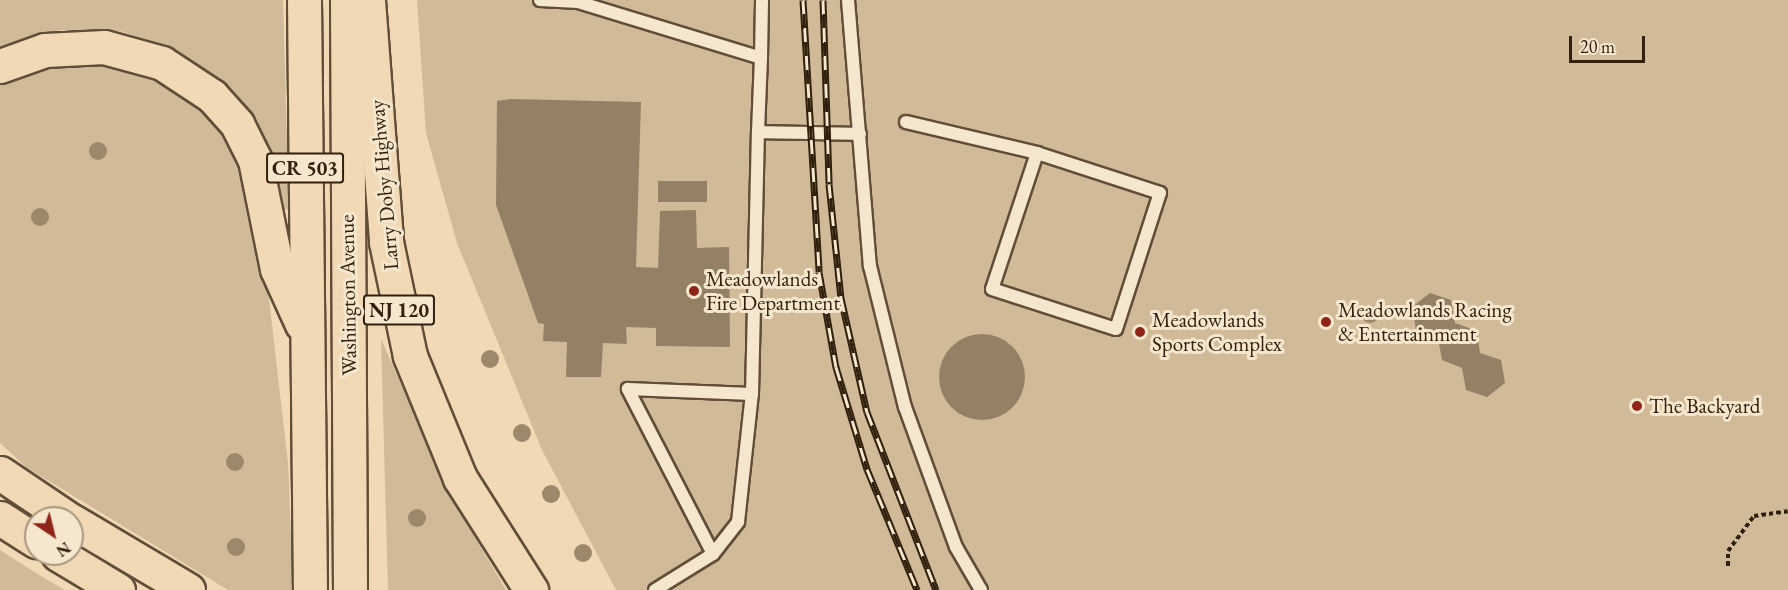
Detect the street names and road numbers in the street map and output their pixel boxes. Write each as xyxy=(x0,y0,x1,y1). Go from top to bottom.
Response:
street label: Larry Doby Highway xyxy=(364,99,404,271)
road number: CR 503 xyxy=(266,151,344,185)
street label: Washington Avenue xyxy=(334,214,362,376)
road number: NJ 120 xyxy=(362,293,436,327)

